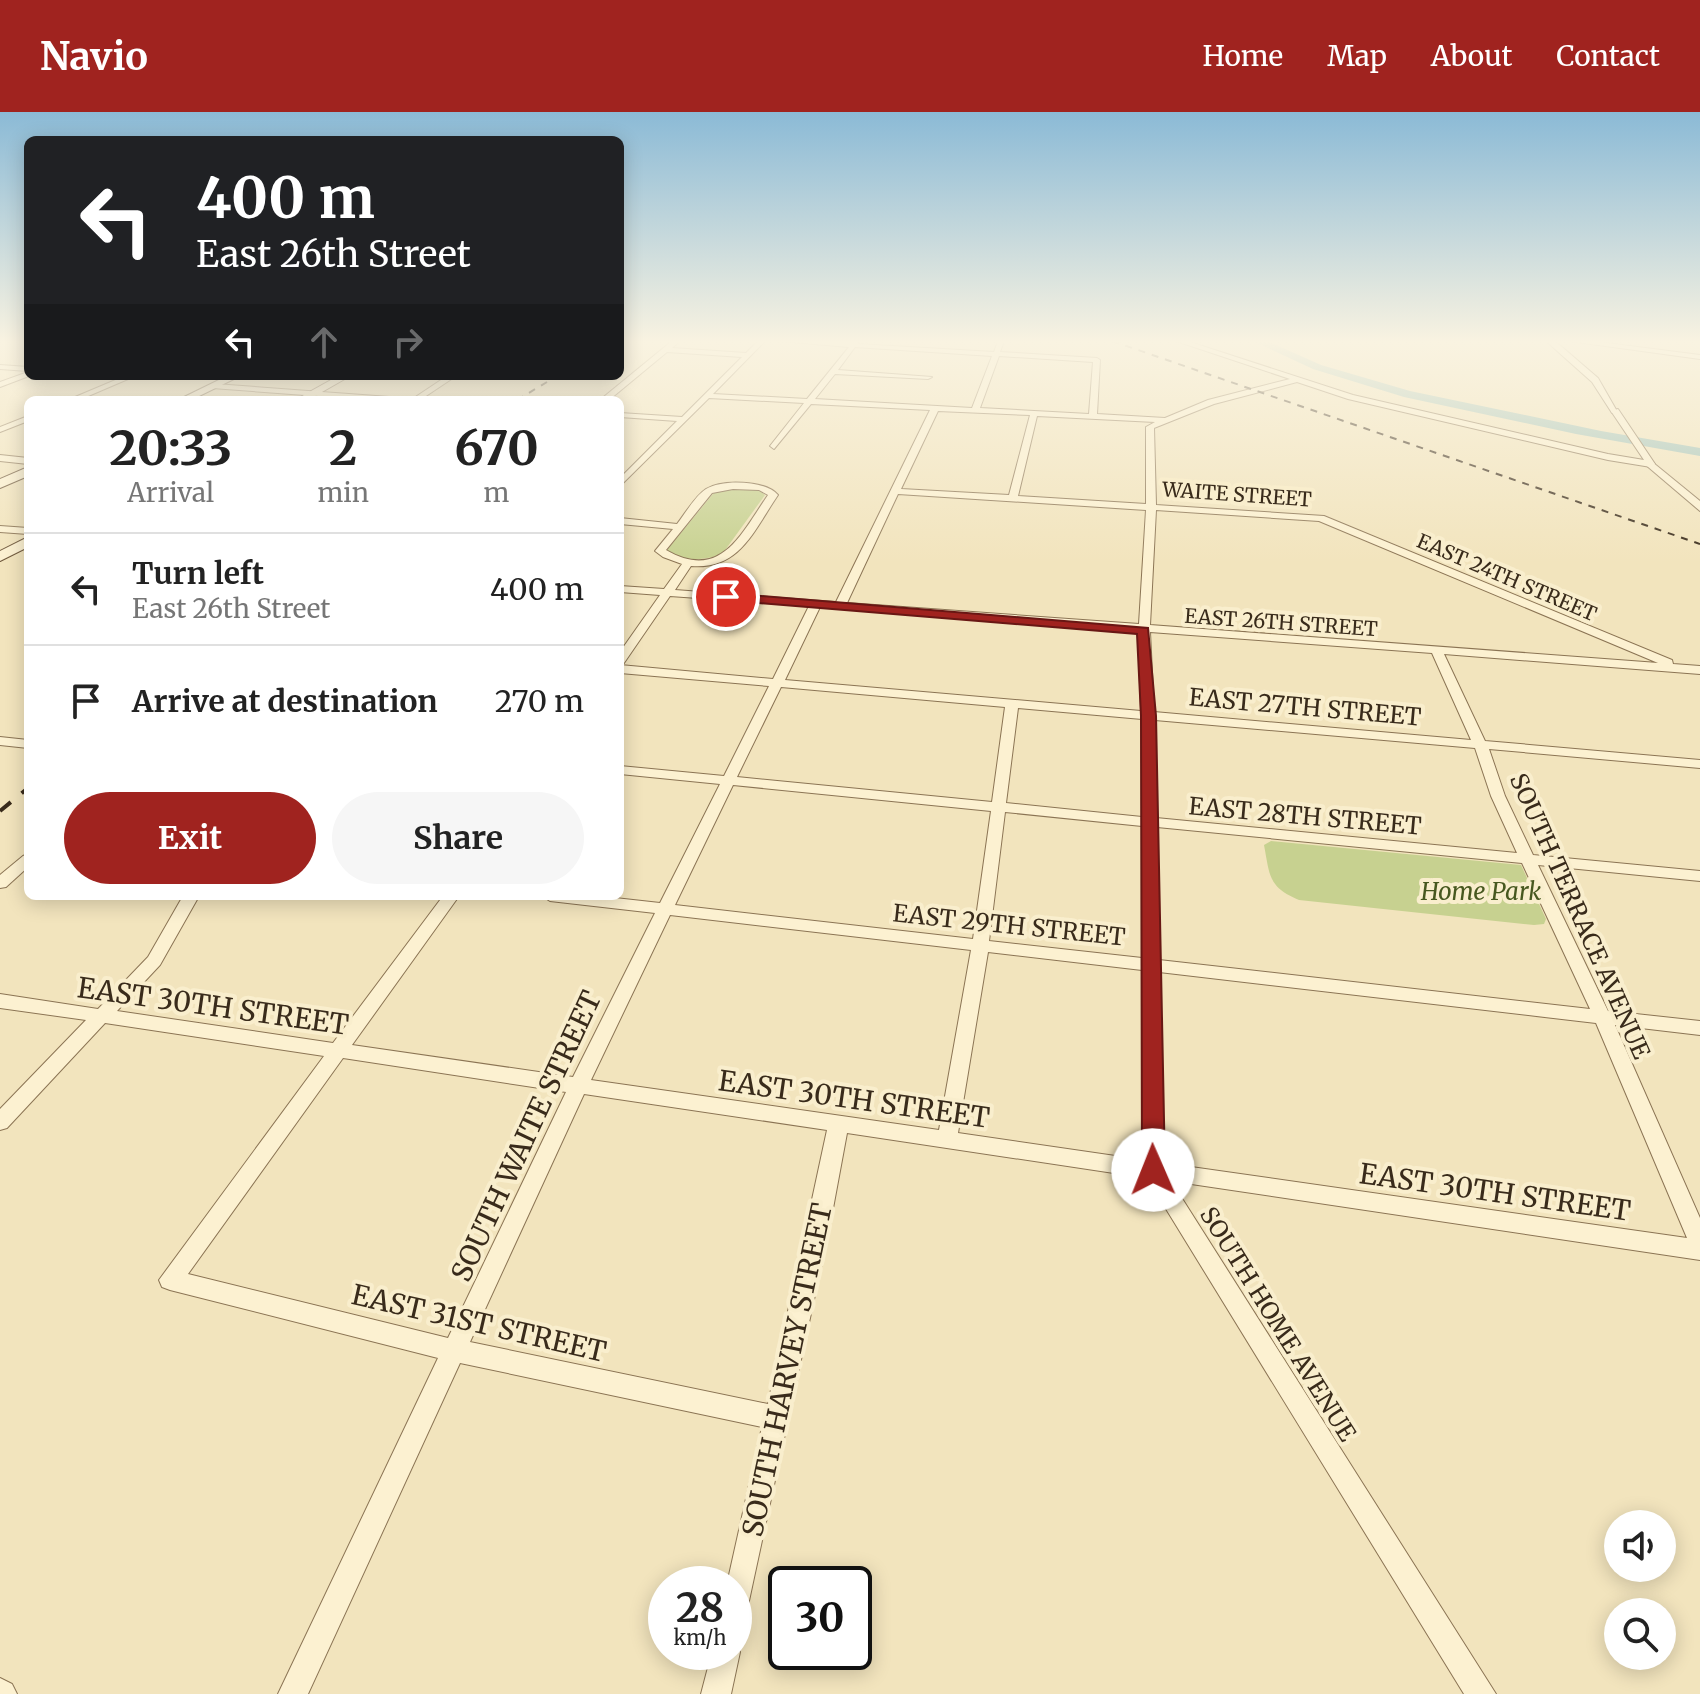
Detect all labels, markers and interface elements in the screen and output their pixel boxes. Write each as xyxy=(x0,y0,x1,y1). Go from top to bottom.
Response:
text: Navio xyxy=(40,33,148,80)
text: Home xyxy=(1202,38,1283,74)
text: Map xyxy=(1327,38,1387,74)
text: About xyxy=(1431,38,1512,74)
text: Contact xyxy=(1556,38,1660,74)
text: 400 m xyxy=(196,163,375,233)
icon: left xyxy=(64,168,168,272)
text: East 26th Street xyxy=(196,232,471,277)
icon: left xyxy=(218,320,262,364)
icon: ahead xyxy=(302,320,346,364)
icon: right xyxy=(386,320,430,364)
text: 20:33 xyxy=(109,418,232,478)
text: 2 xyxy=(329,418,357,478)
text: 670 xyxy=(454,418,539,478)
text: Arrival xyxy=(127,476,214,509)
text: min xyxy=(317,476,369,509)
text: m xyxy=(484,476,509,509)
street label: WAITE STREET xyxy=(1161,476,1313,512)
street label: EAST 24TH STREET xyxy=(1413,528,1601,626)
text: Turn left xyxy=(132,554,264,592)
pin xyxy=(692,563,760,631)
icon: left xyxy=(64,567,108,611)
text: 400 m xyxy=(490,570,584,608)
icon: arrive xyxy=(704,575,748,619)
text: East 26th Street xyxy=(132,592,331,625)
street label: EAST 26TH STREET xyxy=(1184,603,1379,641)
icon: arrive xyxy=(64,679,108,723)
street label: EAST 27TH STREET xyxy=(1188,681,1423,733)
text: Arrive at destination xyxy=(132,682,438,720)
text: 270 m xyxy=(495,682,584,720)
street label: SOUTH TERRACE AVENUE xyxy=(1503,768,1657,1064)
street label: EAST 28TH STREET xyxy=(1187,790,1423,842)
button: Exit xyxy=(64,792,316,884)
button: Share xyxy=(332,792,584,884)
park label: Home Park xyxy=(1420,876,1541,907)
street label: EAST 29TH STREET xyxy=(891,897,1127,953)
street label: EAST 30TH STREET xyxy=(75,969,351,1043)
street label: SOUTH WAITE STREET xyxy=(443,985,609,1287)
street label: EAST 30TH STREET xyxy=(716,1062,992,1136)
position arrow xyxy=(1111,1128,1195,1212)
street label: EAST 30TH STREET xyxy=(1357,1155,1633,1229)
street label: SOUTH HARVEY STREET xyxy=(734,1200,840,1540)
street label: SOUTH HOME AVENUE xyxy=(1193,1201,1363,1448)
street label: EAST 31ST STREET xyxy=(348,1276,610,1370)
map controls xyxy=(1604,1510,1676,1670)
button: sound xyxy=(1604,1510,1676,1582)
speed limit sign: 30 xyxy=(768,1566,872,1670)
text: 28 xyxy=(676,1583,724,1633)
button: search xyxy=(1604,1598,1676,1670)
text: km/h xyxy=(674,1625,726,1650)

